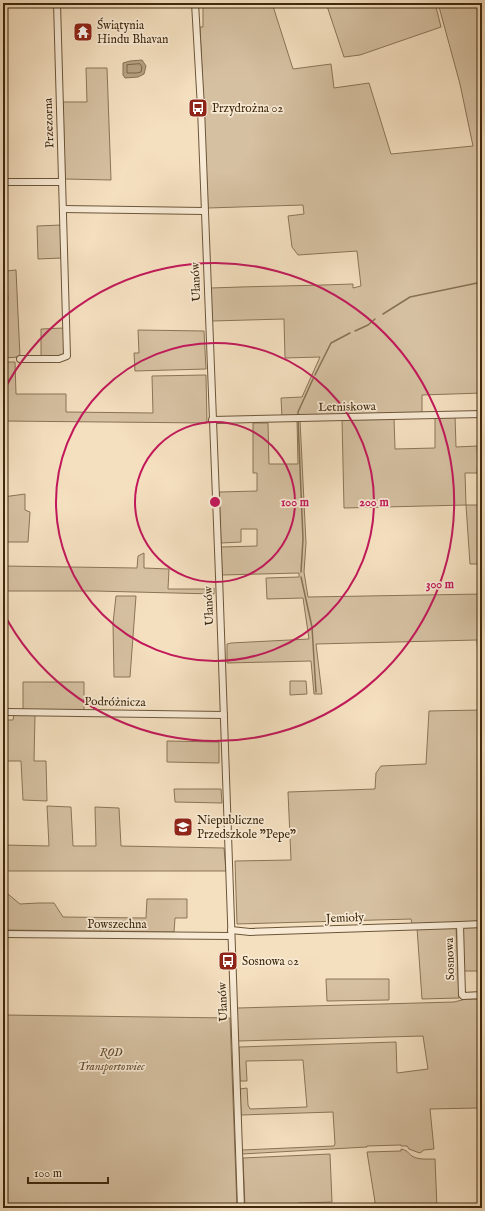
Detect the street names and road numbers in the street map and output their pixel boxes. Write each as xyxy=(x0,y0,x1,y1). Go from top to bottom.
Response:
street label: Przezorna xyxy=(41,97,57,148)
street label: Ułanów xyxy=(188,261,204,302)
street label: Letniskowa xyxy=(318,399,377,415)
street label: Ułanów xyxy=(201,585,217,626)
street label: Podróżnicza xyxy=(84,694,147,710)
street label: Jemioły xyxy=(324,910,364,927)
street label: Powszechna xyxy=(87,917,147,932)
street label: Sosnowa xyxy=(442,937,458,981)
street label: Ułanów xyxy=(215,981,231,1022)

